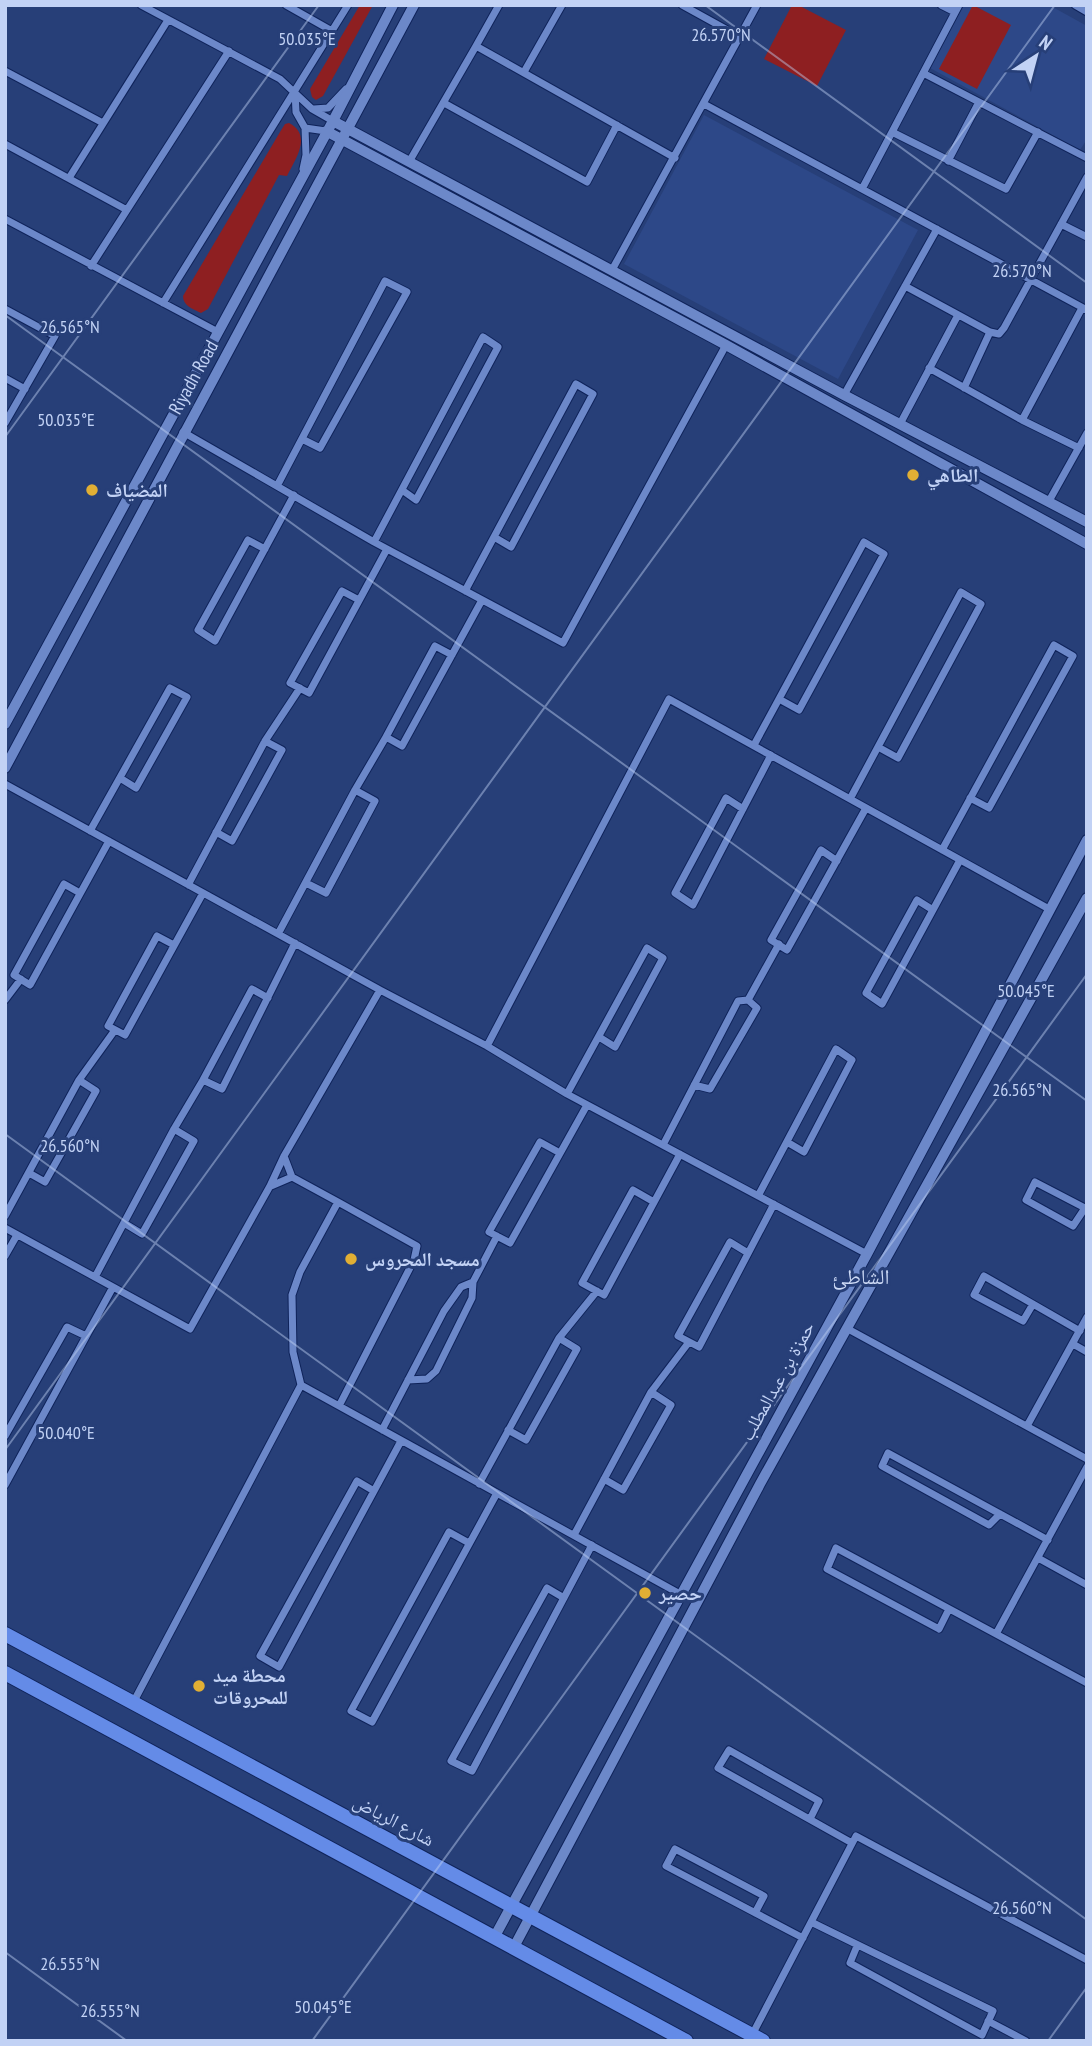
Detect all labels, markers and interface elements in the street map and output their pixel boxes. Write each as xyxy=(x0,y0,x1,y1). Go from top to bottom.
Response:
north arrow xyxy=(1001,21,1071,91)
text: 26.570°N xyxy=(691,23,751,46)
text: 50.035°E xyxy=(278,27,336,50)
text: N xyxy=(1035,30,1057,55)
text: 26.570°N xyxy=(992,259,1052,282)
text: 26.565°N xyxy=(40,315,100,338)
street label: Riyadh Road xyxy=(163,336,223,418)
text: 50.035°E xyxy=(37,408,95,431)
place label: الطاهي xyxy=(927,463,978,491)
marker: الطاهي xyxy=(905,467,921,483)
place label: المضياف xyxy=(106,478,168,502)
marker: المضياف xyxy=(84,482,100,498)
text: 50.045°E xyxy=(997,979,1055,1002)
text: 26.565°N xyxy=(992,1078,1052,1101)
text: 26.560°N xyxy=(40,1134,100,1157)
place label: مسجد المحروس xyxy=(365,1247,480,1271)
marker: مسجد المحروس xyxy=(343,1251,359,1267)
district label: الشاطئ xyxy=(833,1263,889,1290)
street label: حمزة بن عبدالمطلب xyxy=(734,1317,820,1445)
text: 50.040°E xyxy=(37,1421,95,1444)
place label: حصير xyxy=(658,1581,702,1605)
marker: حصير xyxy=(637,1585,653,1601)
place label: محطة ميد للمحروقات xyxy=(213,1663,288,1709)
marker: محطة ميد للمحروقات xyxy=(191,1678,207,1694)
street label: شارع الرياض xyxy=(349,1789,439,1851)
text: 26.560°N xyxy=(992,1896,1052,1919)
text: 26.555°N xyxy=(40,1952,100,1975)
text: 50.045°E xyxy=(294,1995,352,2018)
text: 26.555°N xyxy=(80,1999,140,2022)

